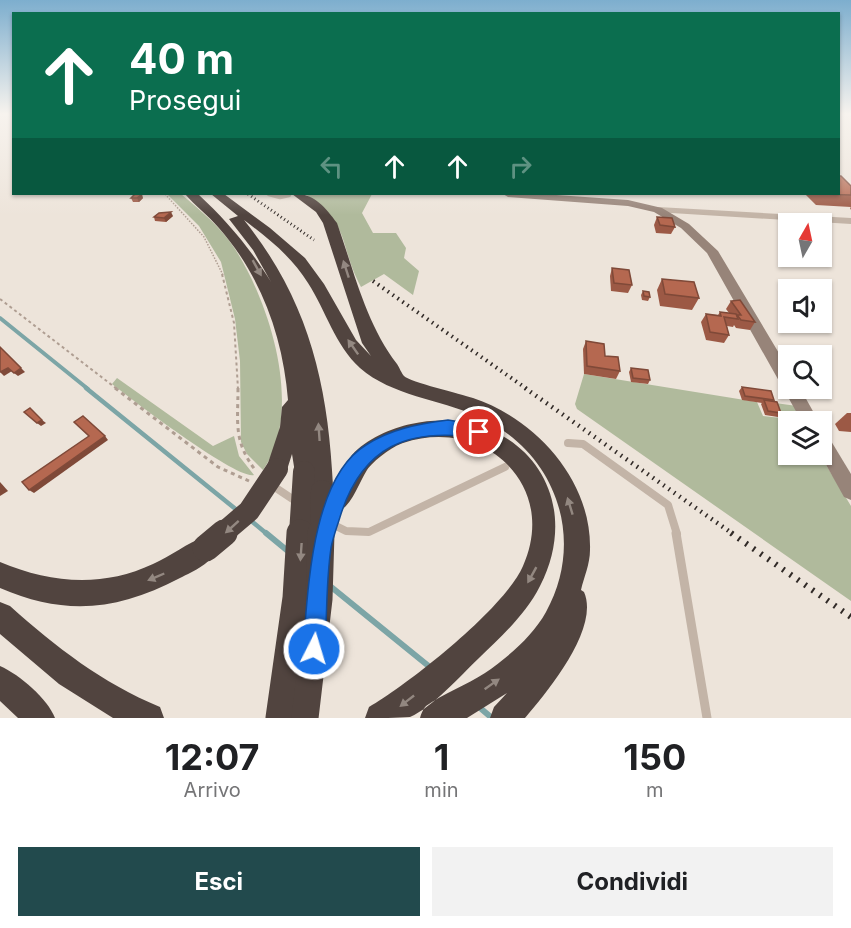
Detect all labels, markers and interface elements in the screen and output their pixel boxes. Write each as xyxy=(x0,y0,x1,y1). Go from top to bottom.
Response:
text: 40 m xyxy=(129,33,234,84)
icon: ahead xyxy=(30,36,108,114)
text: Prosegui xyxy=(129,84,241,117)
icon: left xyxy=(315,150,348,183)
icon: ahead xyxy=(378,150,411,183)
icon: ahead xyxy=(441,150,474,183)
icon: right xyxy=(504,150,537,183)
north arrow xyxy=(778,213,832,267)
map controls xyxy=(778,213,832,465)
one-way arrow xyxy=(252,260,262,277)
one-way arrow xyxy=(340,260,350,278)
button: sound xyxy=(778,279,832,333)
one-way arrow xyxy=(348,339,359,355)
button: search xyxy=(778,345,832,399)
pin xyxy=(453,406,504,457)
button: layers xyxy=(778,411,832,465)
icon: arrive xyxy=(462,415,495,448)
one-way arrow xyxy=(314,423,324,442)
one-way arrow xyxy=(565,497,574,515)
one-way arrow xyxy=(224,521,239,534)
one-way arrow xyxy=(296,542,305,561)
one-way arrow xyxy=(527,567,537,584)
one-way arrow xyxy=(146,572,164,582)
position arrow xyxy=(282,617,346,681)
one-way arrow xyxy=(484,679,500,690)
one-way arrow xyxy=(399,695,415,708)
text: 12:07 xyxy=(165,735,260,779)
text: 1 xyxy=(434,735,449,779)
text: 150 xyxy=(623,735,686,779)
text: Arrivo xyxy=(184,778,241,802)
text: min xyxy=(424,778,459,802)
text: m xyxy=(646,778,664,802)
button: Esci xyxy=(18,847,420,916)
button: Condividi xyxy=(432,847,833,916)

